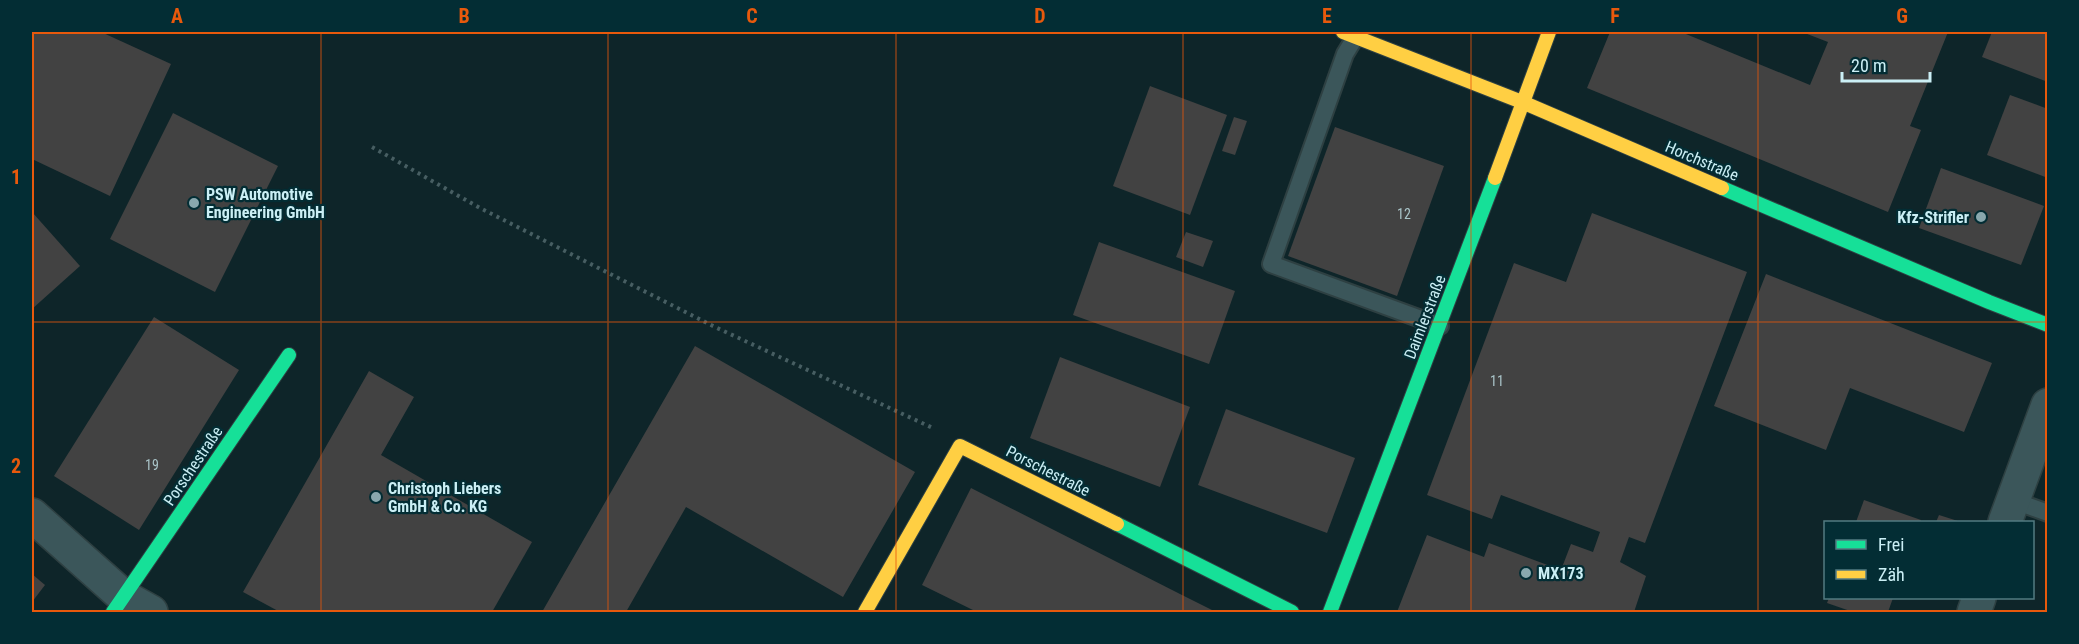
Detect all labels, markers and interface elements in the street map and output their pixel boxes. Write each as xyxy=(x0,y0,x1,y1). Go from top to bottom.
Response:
text: A xyxy=(171,4,183,28)
text: B xyxy=(458,4,470,28)
text: C xyxy=(746,4,758,28)
text: D xyxy=(1034,4,1046,28)
text: E xyxy=(1322,4,1332,28)
text: F xyxy=(1610,4,1620,28)
text: G xyxy=(1896,4,1908,28)
scale bar xyxy=(1842,45,1930,83)
text: 20 m xyxy=(1851,55,1886,76)
street label: Horchstraße xyxy=(1662,137,1742,185)
text: 1 xyxy=(11,165,21,189)
place label: PSW Automotive Engineering GmbH xyxy=(206,185,325,222)
marker: PSW Automotive Engineering GmbH xyxy=(187,196,201,210)
house number: 12 xyxy=(1397,206,1411,222)
place label: Kfz-Strifler xyxy=(1897,208,1969,227)
marker: Kfz-Strifler xyxy=(1974,210,1988,224)
street label: Daimlerstraße xyxy=(1400,272,1450,362)
house number: 11 xyxy=(1490,373,1504,389)
street label: Porschestraße xyxy=(159,423,227,509)
street label: Porschestraße xyxy=(1003,442,1093,500)
text: 2 xyxy=(11,454,21,478)
house number: 19 xyxy=(145,457,159,473)
place label: Christoph Liebers GmbH & Co. KG xyxy=(388,479,501,516)
marker: Christoph Liebers GmbH & Co. KG xyxy=(369,490,383,504)
legend xyxy=(1824,521,2034,599)
text: Frei xyxy=(1878,534,1904,555)
place label: MX173 xyxy=(1538,564,1583,583)
text: Zäh xyxy=(1878,564,1905,585)
marker: MX173 xyxy=(1519,566,1533,580)

